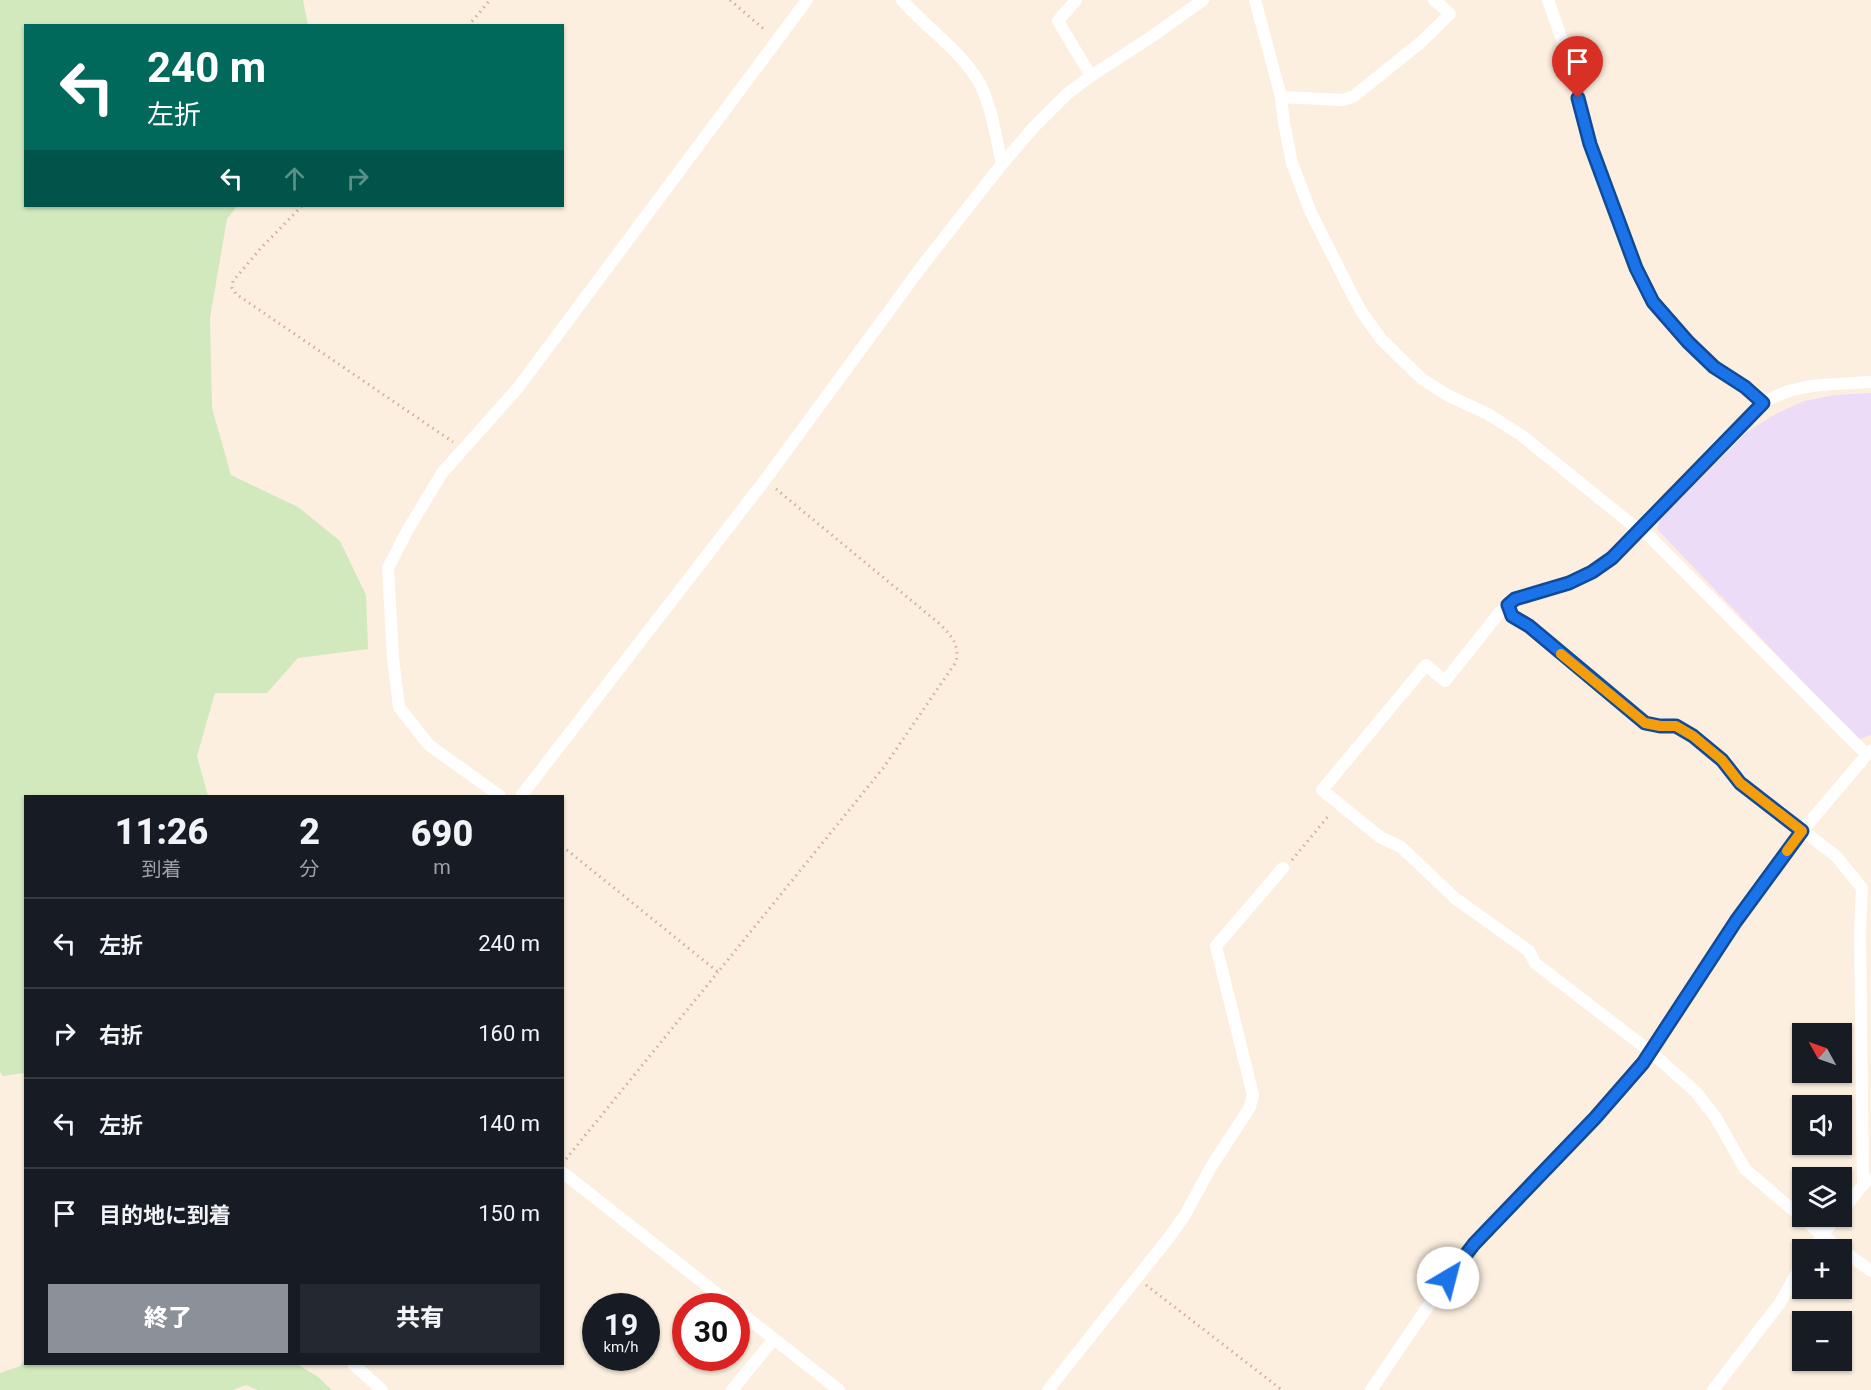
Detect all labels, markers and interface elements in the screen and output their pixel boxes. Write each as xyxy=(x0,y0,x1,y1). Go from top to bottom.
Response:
pin xyxy=(1552,36,1603,98)
text: 240 m xyxy=(147,43,266,92)
icon: arrive xyxy=(1561,45,1594,78)
icon: left xyxy=(48,48,126,126)
text: 左折 xyxy=(147,99,201,131)
icon: left xyxy=(215,162,248,195)
icon: ahead xyxy=(278,162,311,195)
icon: right xyxy=(341,162,374,195)
text: 11:26 xyxy=(115,811,208,853)
text: 2 xyxy=(299,811,320,853)
text: 690 xyxy=(411,813,473,855)
text: m xyxy=(433,855,451,879)
text: 到着 xyxy=(142,857,182,881)
text: 分 xyxy=(300,857,320,881)
icon: left xyxy=(48,927,81,960)
text: 240 m xyxy=(478,931,540,956)
text: 左折 xyxy=(99,933,143,958)
icon: right xyxy=(48,1017,81,1050)
text: 160 m xyxy=(478,1021,540,1046)
text: 右折 xyxy=(99,1023,143,1048)
north arrow xyxy=(1792,1023,1852,1083)
map controls xyxy=(1792,1023,1852,1371)
button: sound xyxy=(1792,1095,1852,1155)
icon: left xyxy=(48,1107,81,1140)
text: 140 m xyxy=(478,1111,540,1136)
text: 左折 xyxy=(99,1113,143,1138)
button: layers xyxy=(1792,1167,1852,1227)
icon: arrive xyxy=(48,1197,81,1230)
text: 150 m xyxy=(478,1201,540,1226)
text: 目的地に到着 xyxy=(99,1203,231,1228)
button: + xyxy=(1792,1239,1852,1299)
position arrow xyxy=(1416,1246,1480,1310)
button: 終了 xyxy=(48,1284,288,1353)
button: 共有 xyxy=(300,1284,540,1353)
speed limit sign: 30 xyxy=(672,1293,750,1371)
text: 19 xyxy=(604,1307,638,1342)
button: − xyxy=(1792,1311,1852,1371)
text: km/h xyxy=(603,1338,639,1356)

